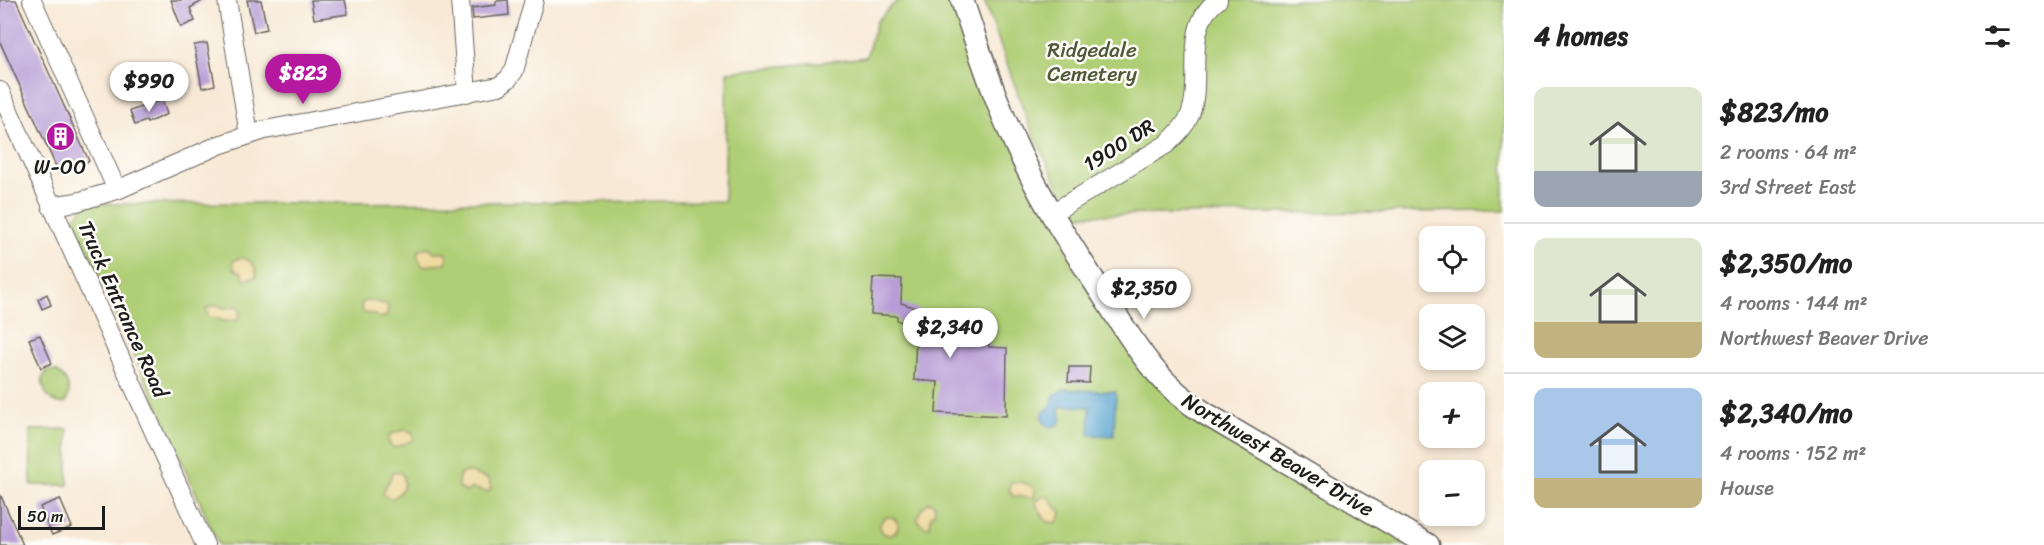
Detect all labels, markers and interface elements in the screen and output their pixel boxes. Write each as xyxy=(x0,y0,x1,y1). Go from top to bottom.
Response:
text: 4 homes xyxy=(1534,13,1628,59)
icon: filters xyxy=(1981,20,2014,53)
park label: Ridgedale Cemetery xyxy=(1047,31,1137,93)
pin: $823 xyxy=(267,54,339,105)
text: $823 xyxy=(279,56,327,91)
pin: $990 xyxy=(113,62,185,113)
text: $990 xyxy=(124,64,174,99)
text: $823/mo xyxy=(1720,89,1829,135)
street label: 1900 DR xyxy=(1075,108,1163,182)
icon: home xyxy=(1582,111,1654,183)
building icon: W-00 xyxy=(44,120,76,152)
text: 2 rooms · 64 m² xyxy=(1720,135,1857,170)
place label: W-00 xyxy=(34,148,86,186)
text: 3rd Street East xyxy=(1720,170,1856,205)
street label: Truck Entrance Road xyxy=(67,214,180,406)
map controls xyxy=(1419,226,1485,526)
button: locate xyxy=(1419,226,1485,292)
text: $2,350/mo xyxy=(1720,240,1852,286)
icon: home xyxy=(1582,262,1654,334)
pin: $2,350 xyxy=(1095,269,1193,320)
text: $2,350 xyxy=(1111,271,1177,306)
text: 4 rooms · 144 m² xyxy=(1720,286,1868,321)
button: layers xyxy=(1419,304,1485,370)
pin: $2,340 xyxy=(901,308,999,359)
text: $2,340 xyxy=(917,310,983,345)
text: Northwest Beaver Drive xyxy=(1720,321,1929,356)
street label: Northwest Beaver Drive xyxy=(1174,382,1382,528)
button: + xyxy=(1419,382,1485,448)
text: $2,340/mo xyxy=(1720,390,1853,436)
icon: home xyxy=(1582,412,1654,484)
text: 4 rooms · 152 m² xyxy=(1720,436,1866,471)
button: − xyxy=(1419,460,1485,526)
text: House xyxy=(1720,471,1774,506)
text: 50 m xyxy=(27,502,63,531)
scale bar xyxy=(18,503,105,530)

